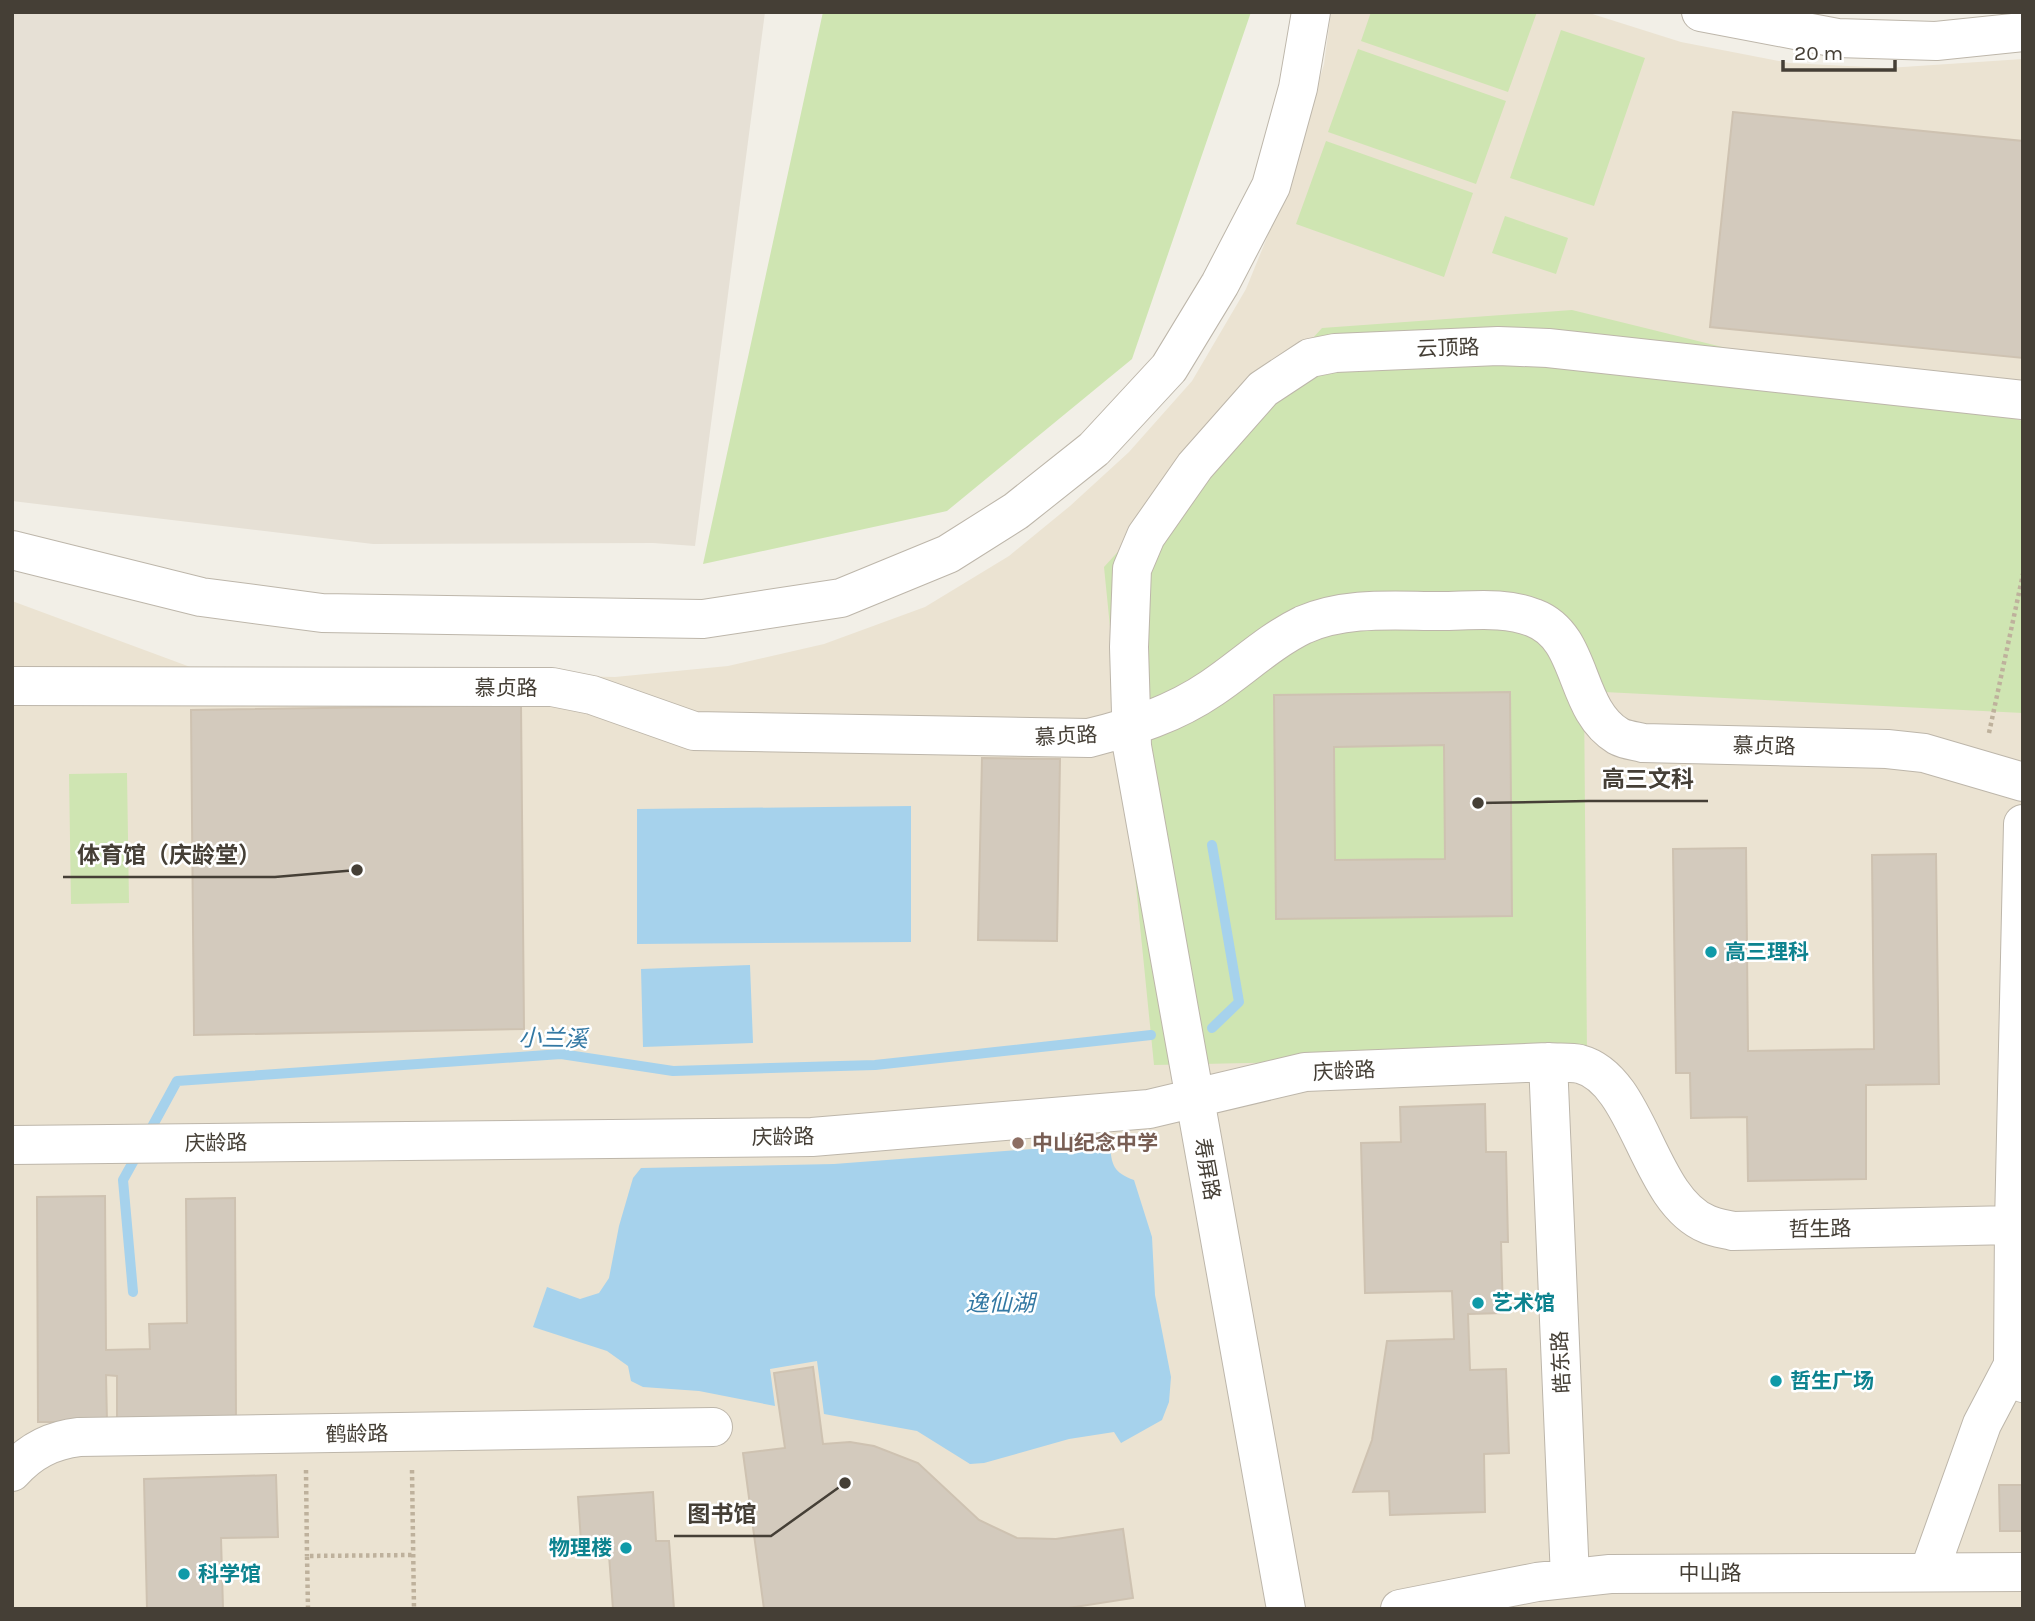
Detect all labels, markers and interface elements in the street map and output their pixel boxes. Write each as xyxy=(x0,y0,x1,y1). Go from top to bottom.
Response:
scale bar xyxy=(1783,28,1895,72)
text: 20 m xyxy=(1794,41,1843,65)
street label: 云顶路 xyxy=(1416,335,1480,361)
street label: 慕贞路 xyxy=(475,676,538,700)
street label: 慕贞路 xyxy=(1034,722,1098,750)
street label: 慕贞路 xyxy=(1732,733,1796,759)
callout: 高三文科 xyxy=(1588,757,1708,801)
text: 高三文科 xyxy=(1602,766,1694,793)
callout: 体育馆（庆龄堂） xyxy=(63,833,275,877)
text: 体育馆（庆龄堂） xyxy=(77,842,261,869)
place label: 高三理科 xyxy=(1725,940,1809,964)
marker: 高三理科 xyxy=(1703,944,1719,960)
water label: 小兰溪 xyxy=(518,1024,591,1053)
street label: 庆龄路 xyxy=(1312,1057,1376,1085)
street label: 庆龄路 xyxy=(751,1124,815,1150)
street label: 庆龄路 xyxy=(184,1130,248,1156)
place label: 中山纪念中学 xyxy=(1032,1131,1158,1155)
marker: 中山纪念中学 xyxy=(1010,1135,1026,1151)
street label: 寿屏路 xyxy=(1190,1136,1224,1202)
street label: 哲生路 xyxy=(1788,1216,1852,1242)
water label: 逸仙湖 xyxy=(966,1290,1038,1317)
place label: 艺术馆 xyxy=(1492,1291,1555,1315)
marker: 艺术馆 xyxy=(1470,1295,1486,1311)
street label: 皓东路 xyxy=(1547,1330,1575,1394)
place label: 哲生广场 xyxy=(1790,1369,1874,1393)
marker: 哲生广场 xyxy=(1768,1373,1784,1389)
street label: 鹤龄路 xyxy=(325,1421,389,1447)
callout: 图书馆 xyxy=(674,1492,771,1536)
text: 图书馆 xyxy=(688,1501,757,1528)
place label: 物理楼 xyxy=(549,1536,612,1560)
marker: 物理楼 xyxy=(618,1540,634,1556)
street label: 中山路 xyxy=(1679,1561,1742,1585)
place label: 科学馆 xyxy=(198,1562,261,1586)
marker: 科学馆 xyxy=(176,1566,192,1582)

